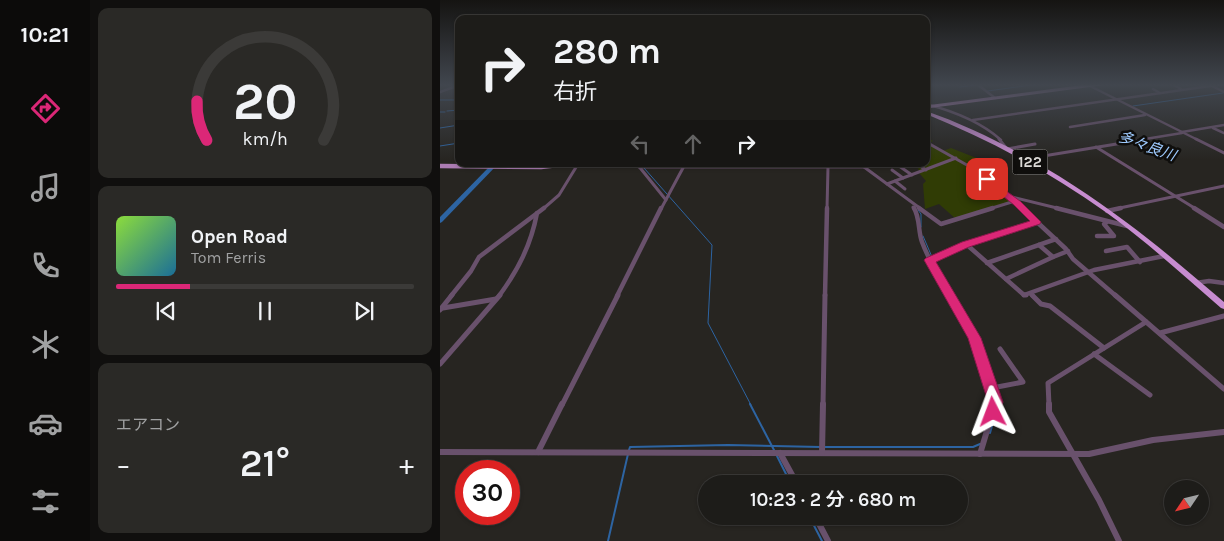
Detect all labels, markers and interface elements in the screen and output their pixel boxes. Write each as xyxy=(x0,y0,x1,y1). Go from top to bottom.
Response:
text: 10:21 xyxy=(21,22,69,48)
text: 280 m xyxy=(553,31,661,72)
icon: right xyxy=(470,35,535,100)
text: 20 xyxy=(233,71,297,132)
text: 右折 xyxy=(553,79,597,105)
icon: directions xyxy=(28,91,63,126)
water label: 多々良川 xyxy=(1116,127,1180,165)
text: km/h xyxy=(242,129,288,150)
icon: left xyxy=(626,130,654,158)
icon: ahead xyxy=(679,130,707,158)
icon: right xyxy=(732,130,760,158)
road number: 122 xyxy=(1012,150,1048,174)
pin xyxy=(966,158,1008,200)
icon: arrive xyxy=(973,165,1001,193)
icon: music xyxy=(28,170,63,205)
text: Open Road xyxy=(191,226,288,248)
icon: phone xyxy=(28,248,63,283)
text: Tom Ferris xyxy=(191,248,266,267)
icon: previous xyxy=(152,297,180,325)
icon: pause xyxy=(251,297,279,325)
icon: next xyxy=(350,297,378,325)
icon: climate xyxy=(28,327,63,362)
position arrow xyxy=(966,385,1018,437)
icon: car xyxy=(28,406,63,441)
text: エアコン xyxy=(116,415,180,434)
text: 21° xyxy=(240,441,290,486)
text: − xyxy=(116,448,131,481)
text: + xyxy=(399,448,414,481)
speed limit sign: 30 xyxy=(455,460,520,525)
north arrow xyxy=(1164,480,1209,525)
map controls xyxy=(1164,480,1209,525)
icon: filters xyxy=(28,484,63,519)
text: 10:23 · 2 分 · 680 m xyxy=(750,489,916,511)

